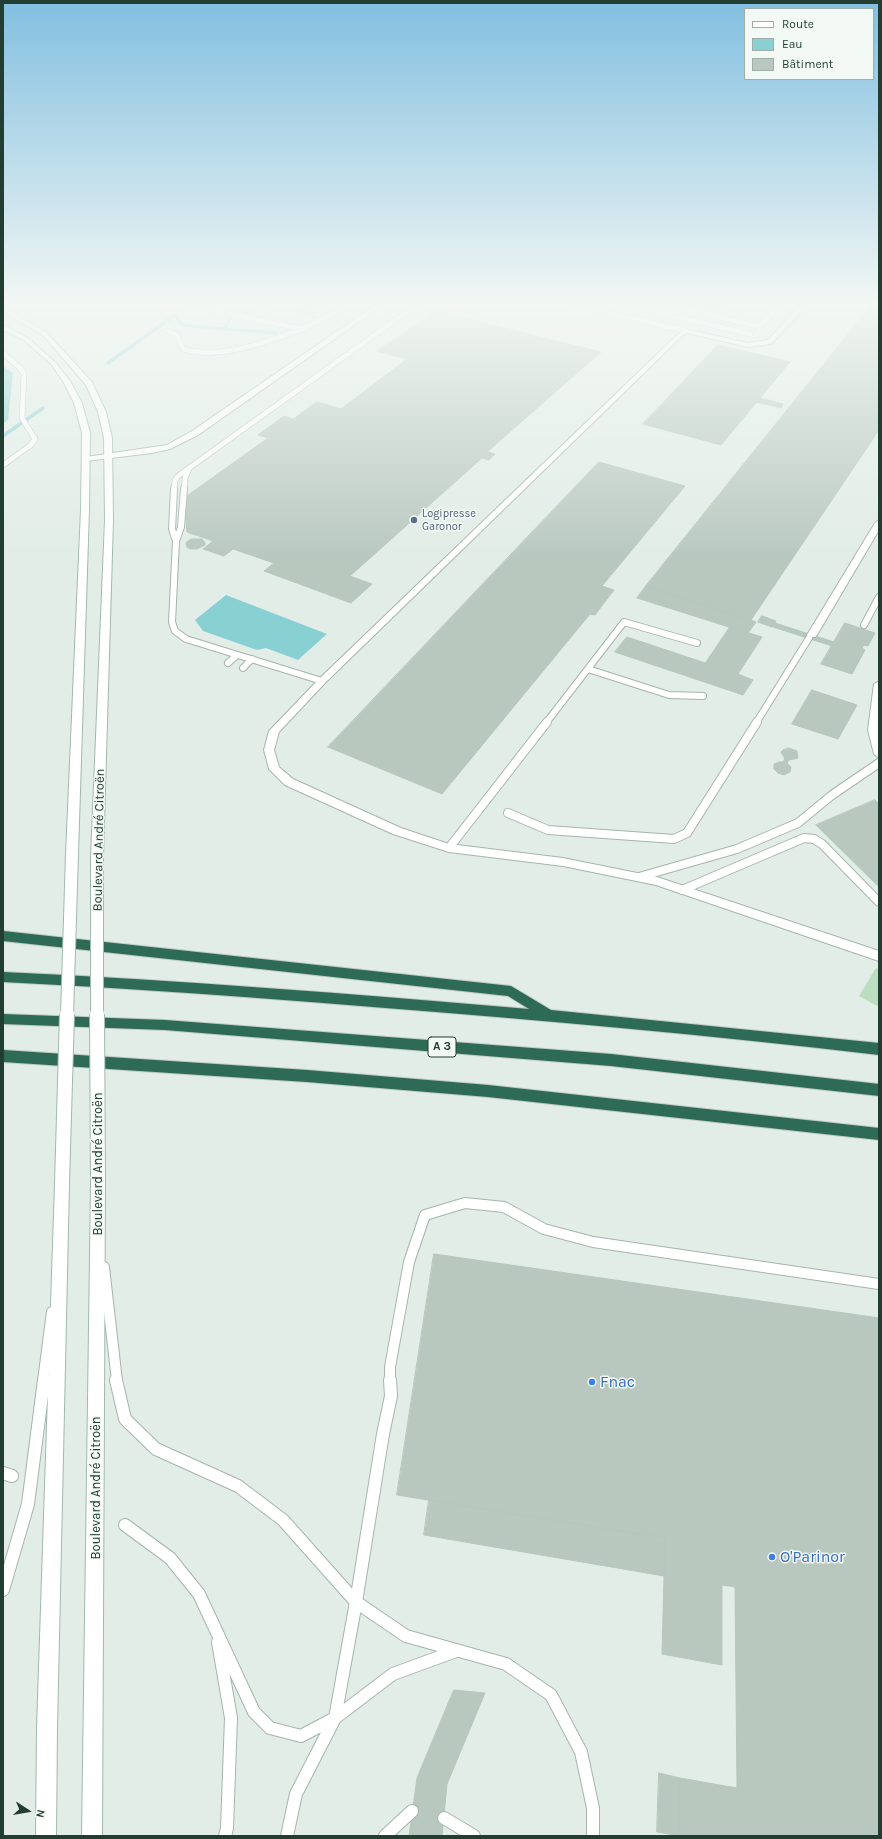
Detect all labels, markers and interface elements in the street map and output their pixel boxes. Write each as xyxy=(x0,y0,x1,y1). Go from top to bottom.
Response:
legend xyxy=(744,8,874,80)
text: Route xyxy=(782,17,814,31)
text: Eau xyxy=(782,37,803,51)
text: Bâtiment xyxy=(782,57,833,71)
place label: Logipresse Garonor xyxy=(422,507,476,533)
marker: Logipresse Garonor xyxy=(409,515,419,525)
street label: Boulevard André Citroën xyxy=(90,768,108,912)
road number: A 3 xyxy=(428,1037,456,1057)
street label: Boulevard André Citroën xyxy=(90,1092,106,1236)
place label: Fnac xyxy=(600,1372,635,1392)
marker: Fnac xyxy=(587,1377,597,1387)
street label: Boulevard André Citroën xyxy=(88,1416,104,1560)
place label: O'Parinor xyxy=(780,1547,845,1567)
marker: O'Parinor xyxy=(767,1552,777,1562)
north arrow xyxy=(8,1791,48,1831)
text: N xyxy=(33,1808,47,1819)

